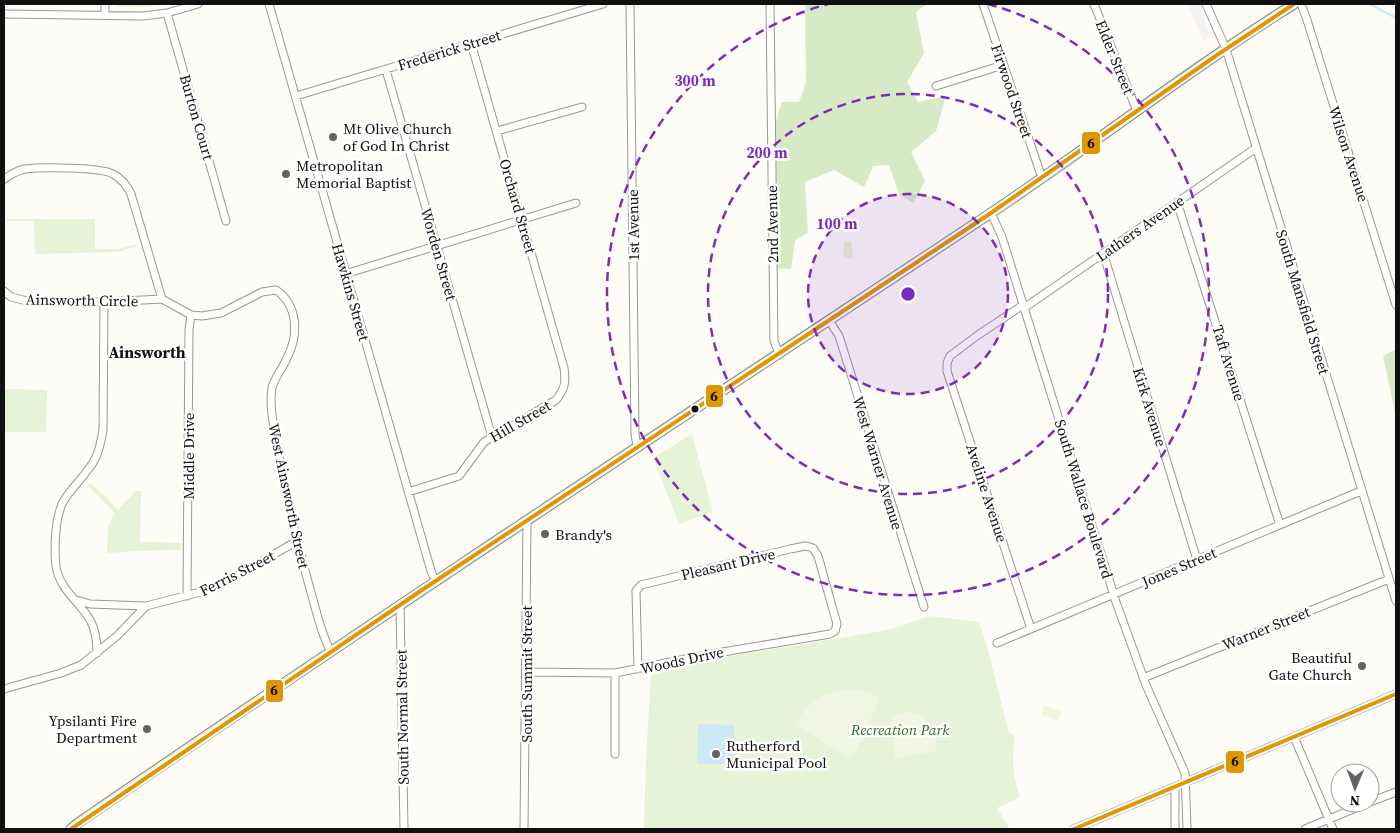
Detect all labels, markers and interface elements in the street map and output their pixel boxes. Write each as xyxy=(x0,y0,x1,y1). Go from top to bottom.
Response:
street label: Elder Street xyxy=(1091,17,1139,97)
street label: Frederick Street xyxy=(395,24,503,76)
street label: Firwood Street xyxy=(986,41,1038,141)
text: 300 m xyxy=(674,70,716,91)
street label: Burton Court xyxy=(175,72,219,162)
street label: Wilson Avenue xyxy=(1324,103,1374,205)
place label: Mt Olive Church of God In Christ xyxy=(343,118,452,156)
marker: Mt Olive Church of God In Christ xyxy=(327,131,339,143)
line badge: 6 xyxy=(1081,131,1101,155)
text: 6 xyxy=(1087,133,1095,153)
text: 200 m xyxy=(746,142,788,163)
place label: Metropolitan Memorial Baptist xyxy=(296,155,411,193)
street label: Orchard Street xyxy=(494,156,542,256)
marker: Metropolitan Memorial Baptist xyxy=(280,168,292,180)
street label: 2nd Avenue xyxy=(761,185,783,263)
street label: 1st Avenue xyxy=(622,189,644,261)
street label: Lathers Avenue xyxy=(1092,189,1189,266)
street label: Worden Street xyxy=(416,205,462,303)
text: 100 m xyxy=(816,213,858,234)
street label: South Mansfield Street xyxy=(1271,227,1335,377)
street label: Hawkins Street xyxy=(327,241,375,343)
centre of rings xyxy=(899,285,917,303)
street label: Ainsworth Circle xyxy=(25,289,139,311)
street label: Taft Avenue xyxy=(1207,322,1251,404)
district label: Ainsworth xyxy=(108,341,186,363)
street label: Kirk Avenue xyxy=(1128,365,1172,449)
line badge: 6 xyxy=(705,384,724,408)
text: 6 xyxy=(710,386,718,406)
street label: West Warner Avenue xyxy=(848,394,908,533)
street label: Hill Street xyxy=(486,395,555,447)
unlabelled marker xyxy=(690,404,700,414)
street label: Middle Drive xyxy=(178,412,199,499)
street label: South Wallace Boulevard xyxy=(1050,417,1118,582)
street label: West Ainsworth Street xyxy=(263,421,315,571)
street label: Aveline Avenue xyxy=(961,441,1013,545)
place label: Brandy's xyxy=(555,524,612,545)
marker: Brandy's xyxy=(539,528,551,540)
street label: Jones Street xyxy=(1138,542,1220,593)
street label: Pleasant Drive xyxy=(679,543,778,585)
street label: Ferris Street xyxy=(196,545,278,601)
street label: Warner Street xyxy=(1219,601,1313,655)
street label: South Summit Street xyxy=(516,605,537,742)
street label: Woods Drive xyxy=(638,641,726,679)
place label: Beautiful Gate Church xyxy=(1269,647,1353,685)
street label: South Normal Street xyxy=(390,649,414,785)
marker: Beautiful Gate Church xyxy=(1356,660,1368,672)
line badge: 6 xyxy=(265,679,284,703)
text: 6 xyxy=(270,680,278,700)
place label: Ypsilanti Fire Department xyxy=(49,710,137,748)
park label: Recreation Park xyxy=(850,719,950,740)
marker: Ypsilanti Fire Department xyxy=(141,723,153,735)
place label: Rutherford Municipal Pool xyxy=(726,735,827,773)
marker: Rutherford Municipal Pool xyxy=(710,748,722,760)
line badge: 6 xyxy=(1225,750,1245,774)
text: 6 xyxy=(1231,751,1239,771)
north arrow xyxy=(1330,763,1380,813)
text: N xyxy=(1349,791,1360,811)

